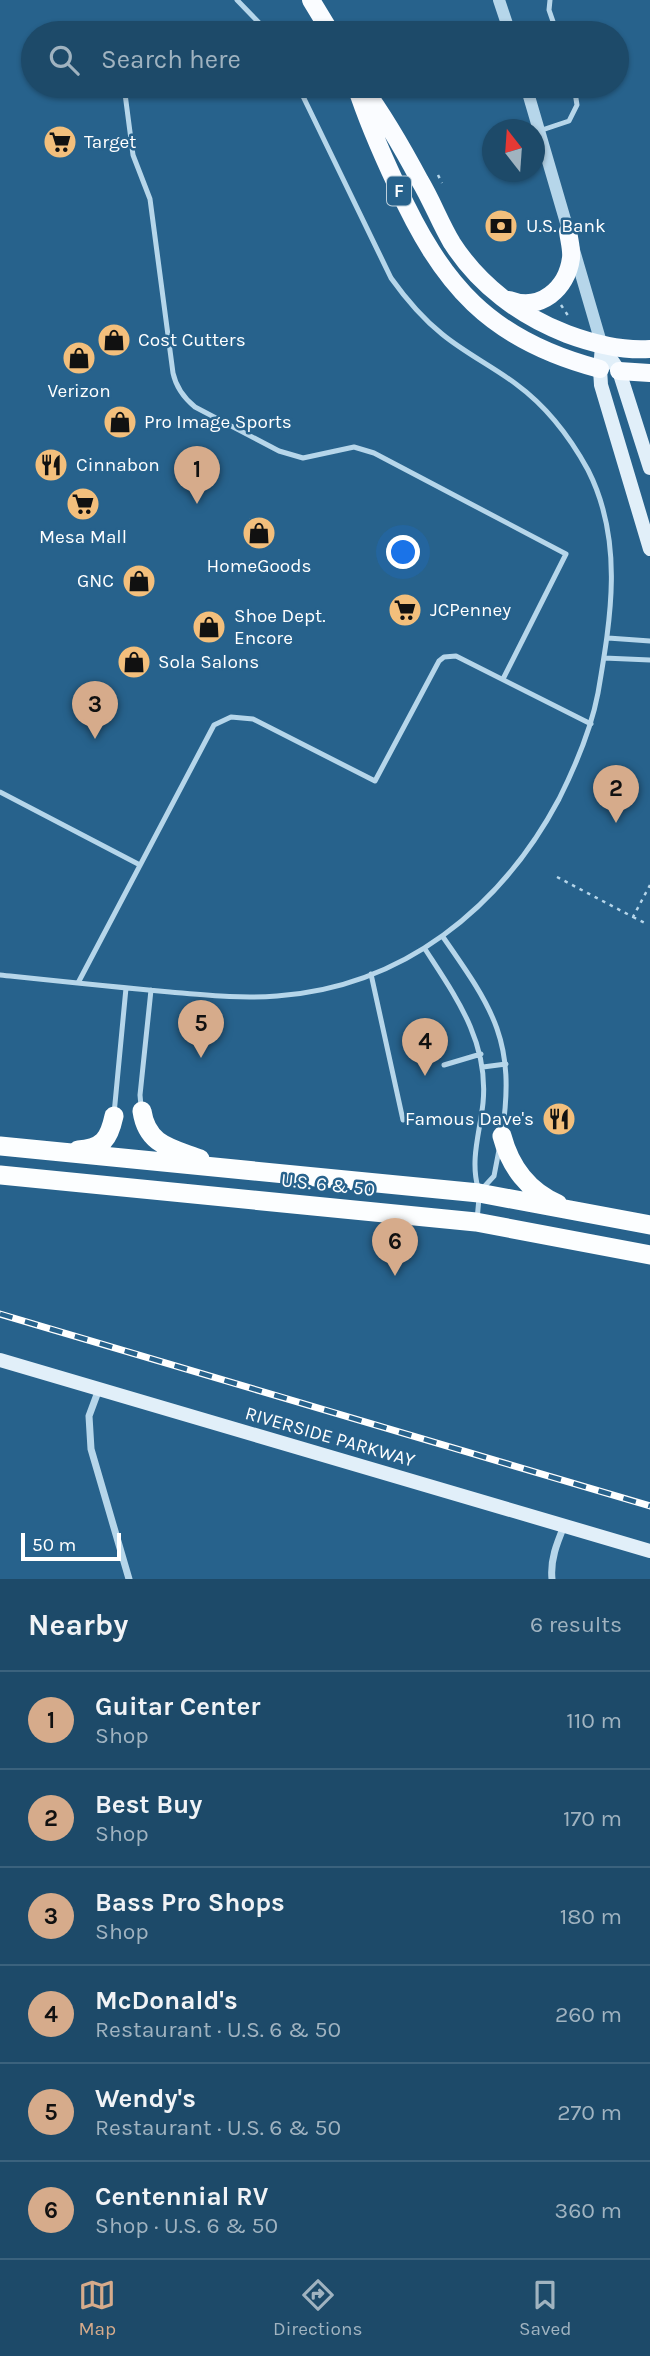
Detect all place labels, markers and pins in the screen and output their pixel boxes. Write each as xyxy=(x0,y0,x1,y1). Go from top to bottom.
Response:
supermarket icon: Target xyxy=(41,123,79,161)
place label: Target xyxy=(84,131,137,153)
bank icon: U.S. Bank xyxy=(482,207,520,245)
place label: U.S. Bank xyxy=(526,215,606,237)
shop icon: Cost Cutters xyxy=(95,321,133,359)
place label: Cost Cutters xyxy=(138,329,246,351)
shop icon: Verizon xyxy=(60,339,98,377)
place label: Verizon xyxy=(47,380,111,402)
shop icon: Pro Image Sports xyxy=(101,403,139,441)
place label: Pro Image Sports xyxy=(144,411,292,433)
restaurant icon: Cinnabon xyxy=(32,446,70,484)
pin: 1 xyxy=(174,446,220,504)
place label: Cinnabon xyxy=(76,454,160,476)
supermarket icon: Mesa Mall xyxy=(64,485,102,523)
shop icon: HomeGoods xyxy=(240,514,278,552)
place label: Mesa Mall xyxy=(39,526,127,548)
place label: HomeGoods xyxy=(207,555,311,577)
shop icon: GNC xyxy=(120,562,158,600)
place label: GNC xyxy=(77,570,114,592)
supermarket icon: JCPenney xyxy=(386,591,424,629)
place label: JCPenney xyxy=(430,599,511,621)
place label: Shoe Dept. Encore xyxy=(234,605,326,649)
shop icon: Shoe Dept. Encore xyxy=(190,608,228,646)
shop icon: Sola Salons xyxy=(115,643,153,681)
place label: Sola Salons xyxy=(158,651,259,673)
pin: 3 xyxy=(72,681,118,739)
pin: 2 xyxy=(593,765,639,823)
pin: 5 xyxy=(178,1000,224,1058)
pin: 4 xyxy=(402,1018,448,1076)
restaurant icon: Famous Dave's xyxy=(540,1100,578,1138)
place label: Famous Dave's xyxy=(405,1108,534,1130)
pin: 6 xyxy=(372,1218,418,1276)

